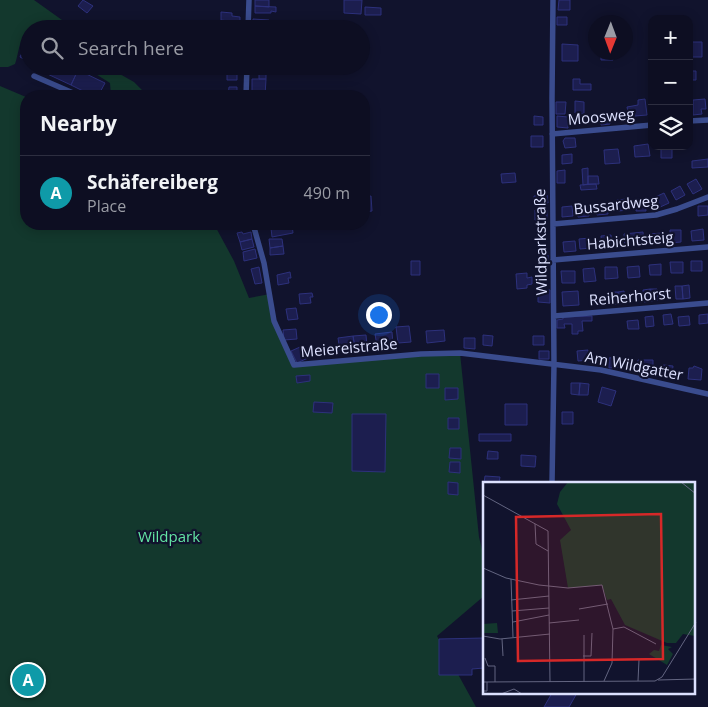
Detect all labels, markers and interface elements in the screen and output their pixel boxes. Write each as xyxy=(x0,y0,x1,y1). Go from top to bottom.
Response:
north arrow xyxy=(588,15,633,60)
map controls xyxy=(648,15,693,150)
button: + xyxy=(648,15,693,60)
search box xyxy=(20,20,370,75)
icon: search xyxy=(38,34,66,62)
text: Search here xyxy=(78,35,184,61)
button: − xyxy=(648,60,693,105)
street label: Moosweg xyxy=(567,103,635,129)
button: layers xyxy=(648,105,693,150)
text: Nearby xyxy=(40,109,117,137)
text: Schäfereiberg xyxy=(87,169,218,195)
text: A xyxy=(50,182,62,204)
text: 490 m xyxy=(304,182,350,204)
street label: Wildparkstraße xyxy=(529,188,551,296)
street label: Bussardweg xyxy=(573,190,659,218)
text: Place xyxy=(87,195,126,217)
street label: Habichtsteig xyxy=(586,226,674,254)
street label: Reiherhorst xyxy=(588,282,672,310)
your location xyxy=(366,302,392,328)
street label: Meiereistraße xyxy=(300,333,398,361)
street label: Am Wildgatter xyxy=(583,346,685,384)
inset map xyxy=(483,482,696,694)
park label: Wildpark xyxy=(138,526,200,546)
pin: A xyxy=(12,661,44,699)

